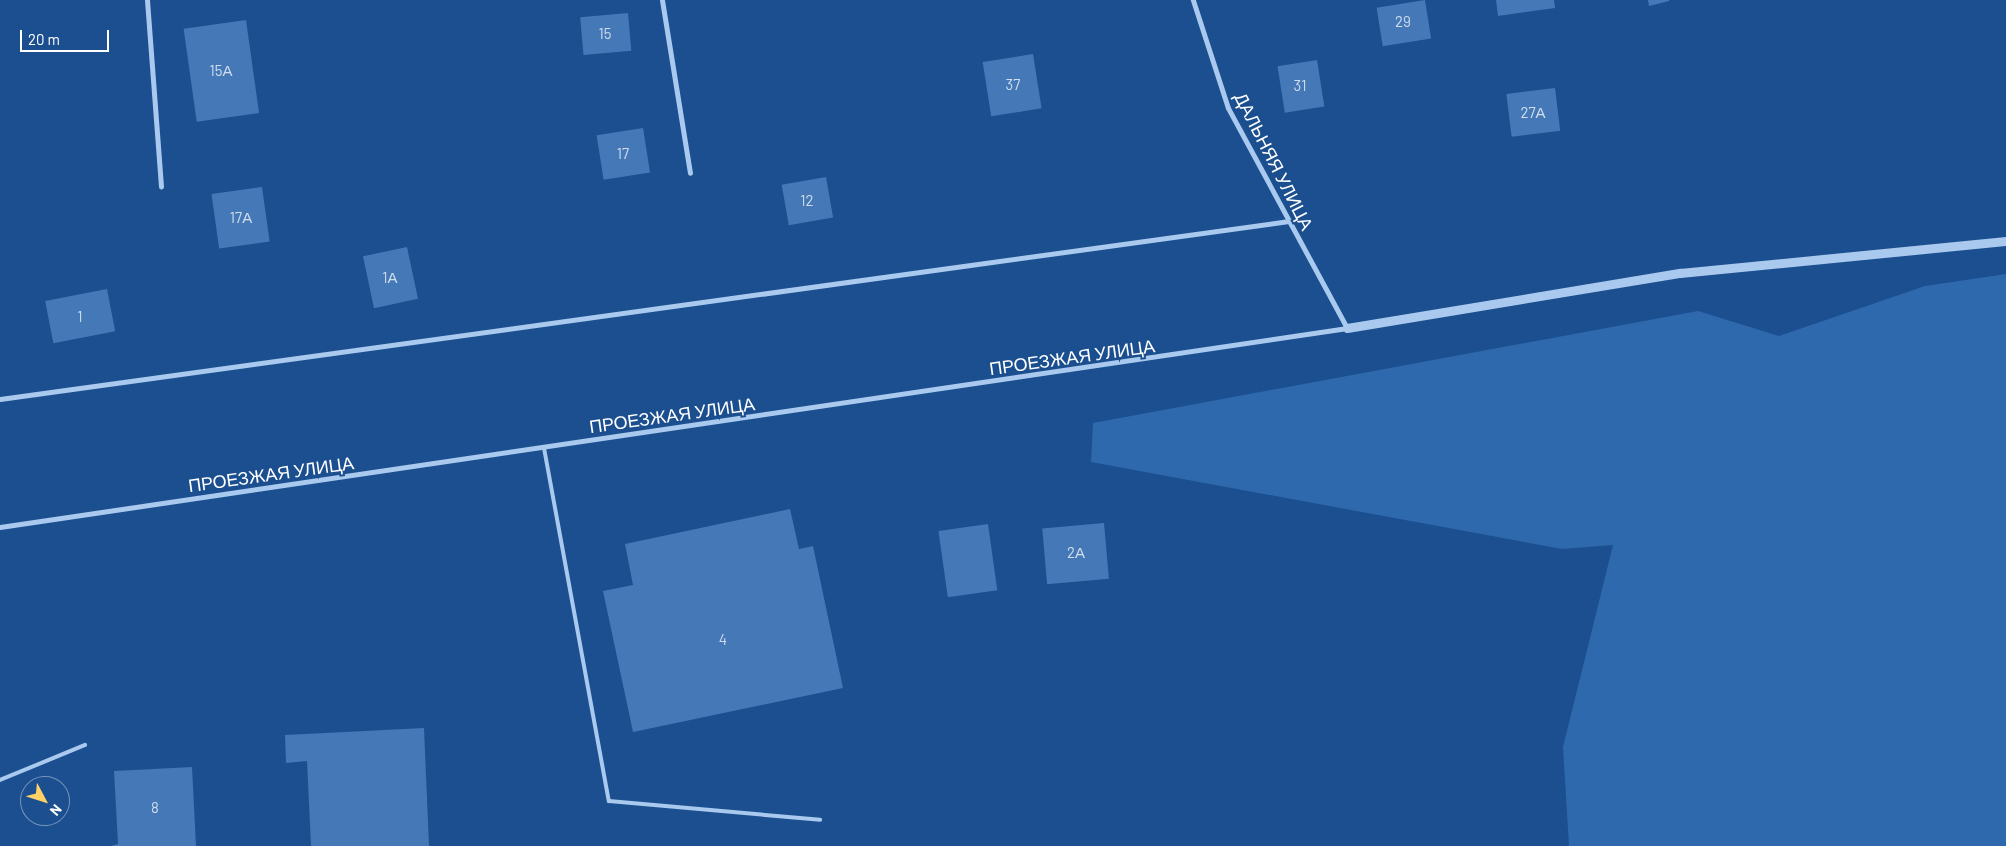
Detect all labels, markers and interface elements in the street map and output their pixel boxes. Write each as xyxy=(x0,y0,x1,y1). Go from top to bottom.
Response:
house number: 29 xyxy=(1395,13,1411,31)
scale bar xyxy=(22,20,111,52)
house number: 15 xyxy=(599,25,611,43)
text: 20 m xyxy=(28,30,60,48)
house number: 15А xyxy=(210,62,232,80)
house number: 37 xyxy=(1006,76,1020,94)
house number: 31 xyxy=(1294,77,1306,95)
street label: ДАЛЬНЯЯ УЛИЦА xyxy=(1230,89,1318,233)
house number: 27А xyxy=(1520,104,1546,122)
house number: 17 xyxy=(617,145,629,163)
house number: 12 xyxy=(800,192,814,210)
house number: 17А xyxy=(230,209,252,227)
house number: 1А xyxy=(382,269,398,287)
house number: 1 xyxy=(77,308,83,326)
street label: ПРОЕЗЖАЯ УЛИЦА xyxy=(988,335,1156,379)
street label: ПРОЕЗЖАЯ УЛИЦА xyxy=(588,393,756,437)
street label: ПРОЕЗЖАЯ УЛИЦА xyxy=(187,452,355,496)
house number: 2А xyxy=(1067,544,1085,562)
house number: 4 xyxy=(719,631,727,649)
north arrow xyxy=(20,776,70,826)
house number: 8 xyxy=(151,799,159,817)
text: N xyxy=(47,801,66,819)

